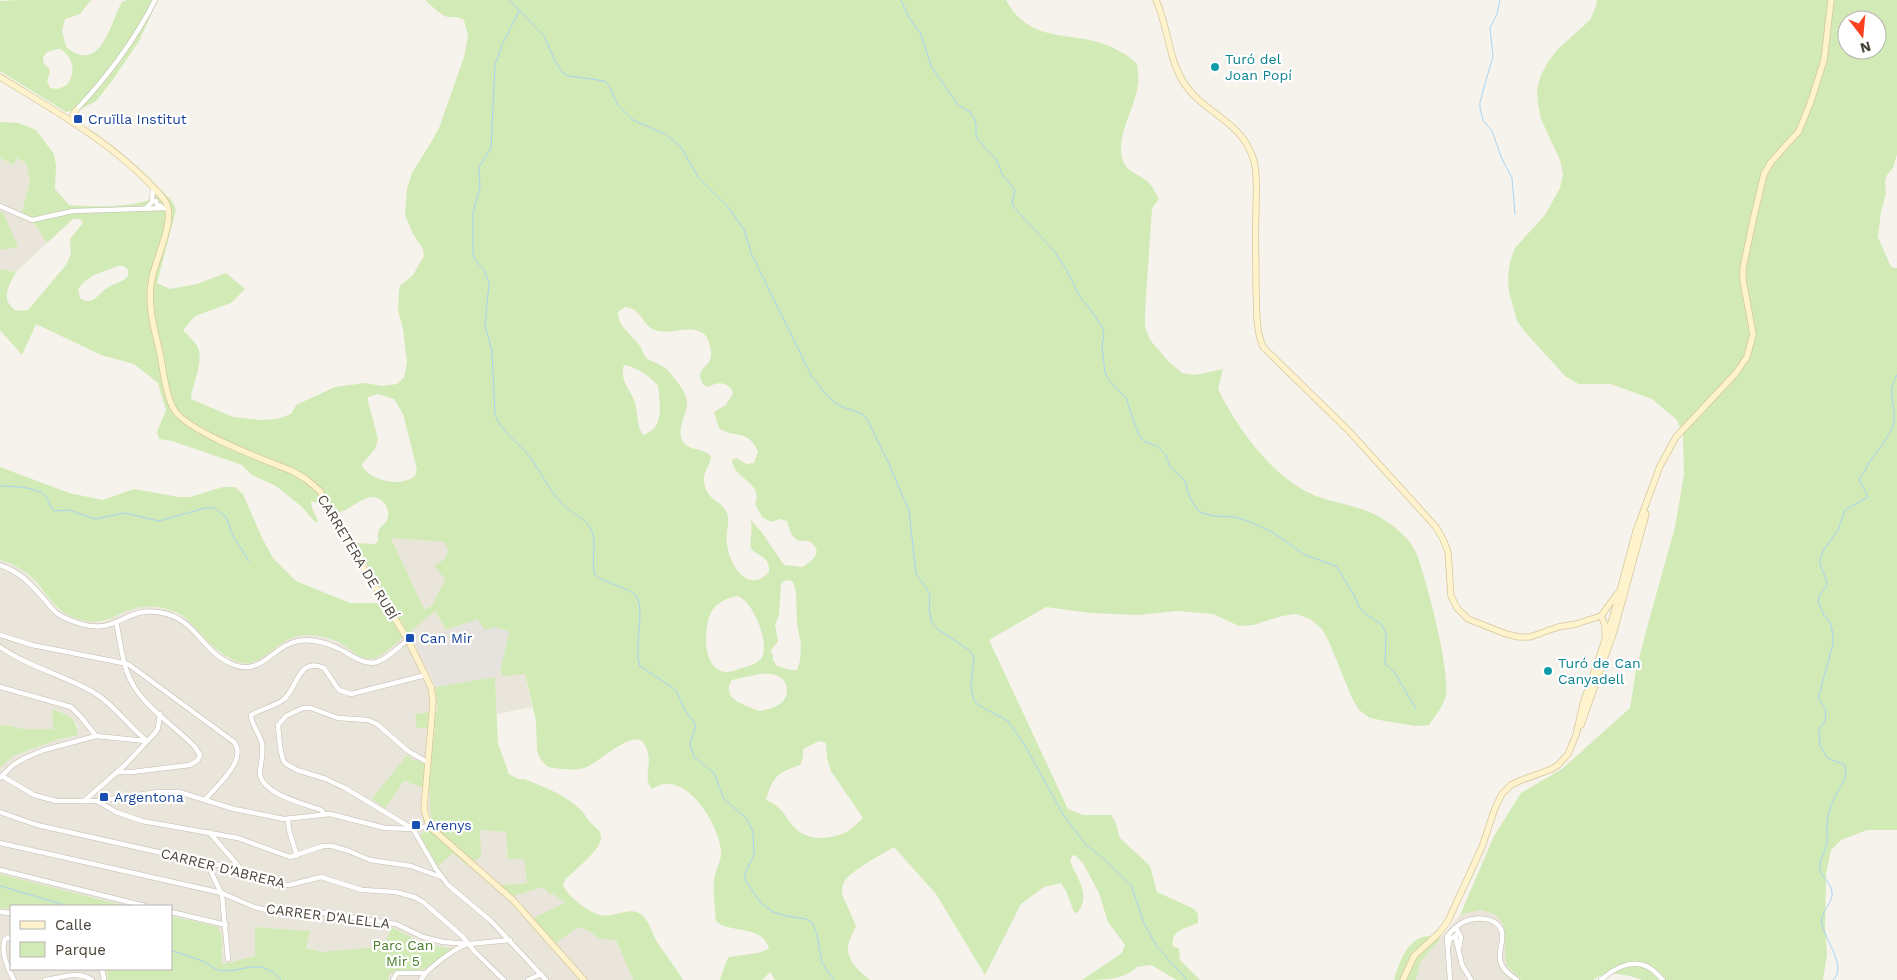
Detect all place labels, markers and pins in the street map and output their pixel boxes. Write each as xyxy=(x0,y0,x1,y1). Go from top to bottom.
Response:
place label: Turó del Joan Popí xyxy=(1225,51,1292,83)
marker: Turó del Joan Popí xyxy=(1209,61,1221,73)
place label: Cruïlla Institut xyxy=(88,111,187,127)
marker: Cruïlla Institut xyxy=(72,113,84,125)
place label: Can Mir xyxy=(420,630,473,646)
marker: Can Mir xyxy=(404,632,416,644)
place label: Turó de Can Canyadell xyxy=(1558,655,1641,687)
marker: Turó de Can Canyadell xyxy=(1542,665,1554,677)
place label: Argentona xyxy=(114,789,184,805)
marker: Argentona xyxy=(98,791,110,803)
place label: Arenys xyxy=(426,817,472,833)
marker: Arenys xyxy=(410,819,422,831)

